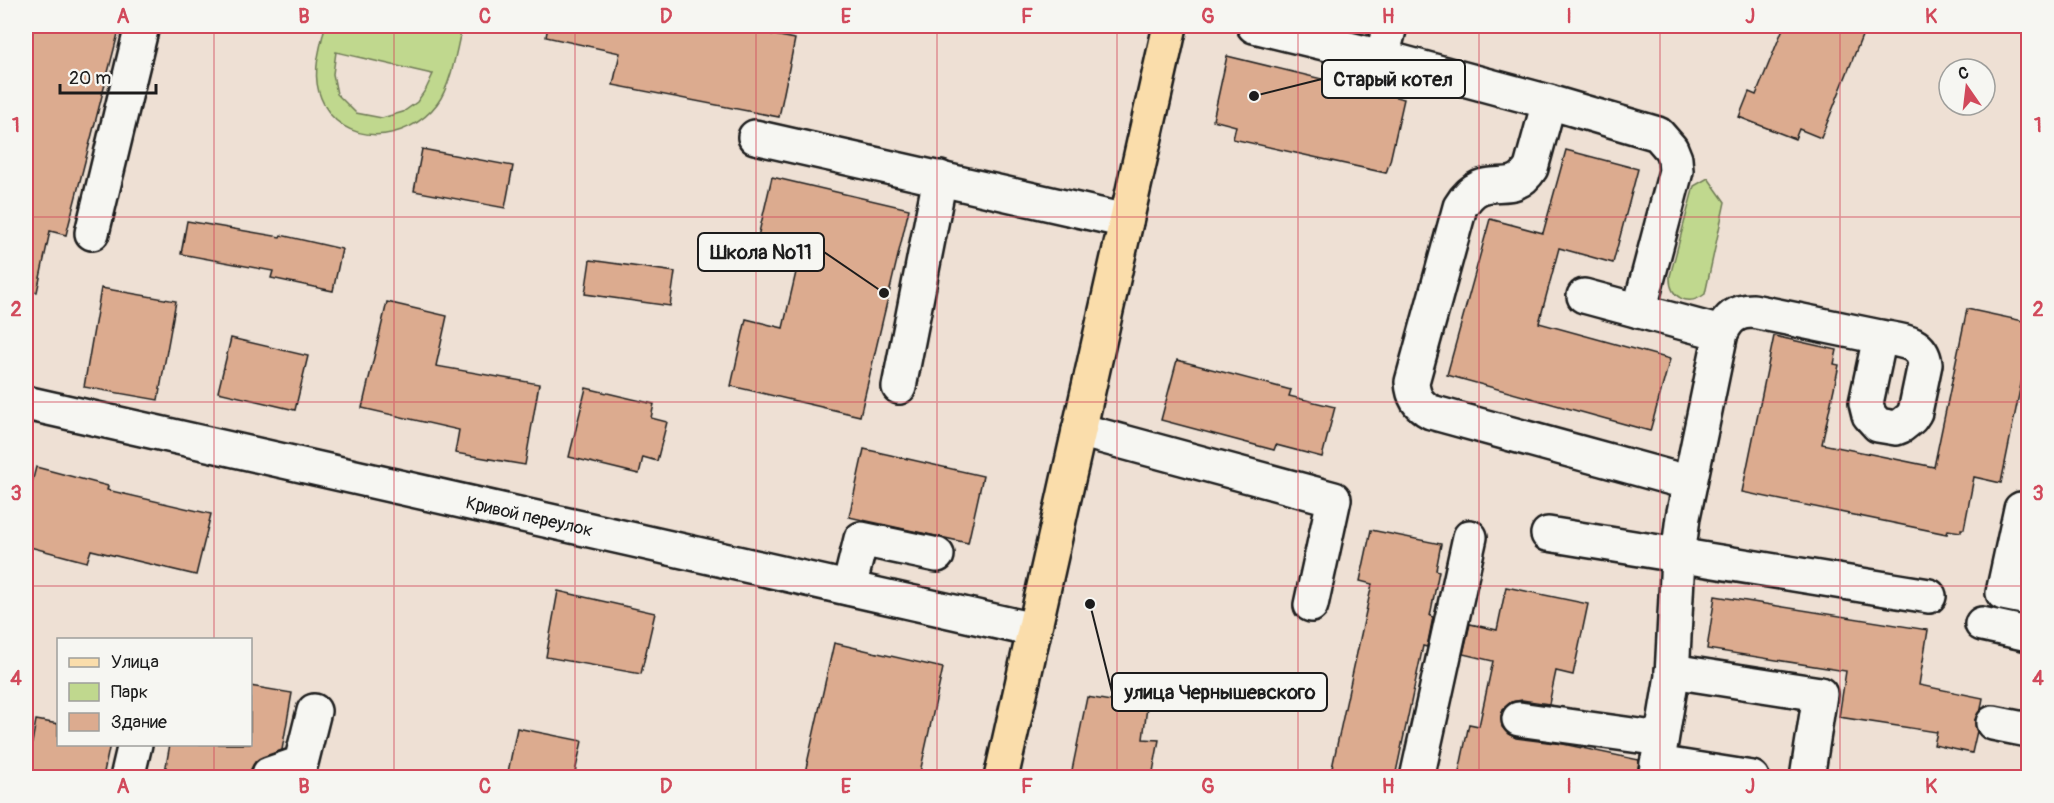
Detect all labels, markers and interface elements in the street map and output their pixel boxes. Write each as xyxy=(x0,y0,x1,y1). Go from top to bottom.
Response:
text: A xyxy=(117,4,130,29)
text: B xyxy=(298,4,310,29)
text: C xyxy=(479,4,491,29)
text: D xyxy=(660,4,673,29)
text: E xyxy=(841,4,852,29)
text: F xyxy=(1021,4,1033,29)
text: G xyxy=(1201,4,1215,29)
text: H xyxy=(1382,4,1395,29)
text: I xyxy=(1566,4,1572,29)
text: J xyxy=(1745,4,1755,29)
text: K xyxy=(1925,4,1937,29)
scale bar xyxy=(60,57,156,95)
north arrow xyxy=(1937,57,1997,117)
callout: Старый котел xyxy=(1322,60,1465,98)
text: С xyxy=(1956,62,1971,84)
text: 20 m xyxy=(69,67,111,90)
text: Старый котел xyxy=(1333,67,1453,92)
text: 1 xyxy=(12,113,20,138)
text: 1 xyxy=(2034,113,2042,138)
callout: Школа №11 xyxy=(698,233,824,271)
text: Школа №11 xyxy=(709,240,812,265)
text: 2 xyxy=(10,297,22,322)
text: 2 xyxy=(2032,297,2044,322)
text: 3 xyxy=(10,481,22,506)
text: 3 xyxy=(2032,481,2044,506)
street label: Кривой переулок xyxy=(464,491,595,542)
legend xyxy=(57,638,252,746)
text: Улица xyxy=(111,651,159,674)
text: 4 xyxy=(10,666,22,691)
text: 4 xyxy=(2032,666,2044,691)
callout: улица Чернышевского xyxy=(1112,673,1327,711)
text: улица Чернышевского xyxy=(1124,680,1316,705)
text: Парк xyxy=(111,681,148,704)
text: Здание xyxy=(111,711,167,734)
text: A xyxy=(117,774,130,799)
text: B xyxy=(298,774,310,799)
text: C xyxy=(479,774,491,799)
text: D xyxy=(660,774,673,799)
text: E xyxy=(841,774,852,799)
text: F xyxy=(1021,774,1033,799)
text: G xyxy=(1201,774,1215,799)
text: H xyxy=(1382,774,1395,799)
text: I xyxy=(1566,774,1572,799)
text: J xyxy=(1745,774,1755,799)
text: K xyxy=(1925,774,1937,799)

